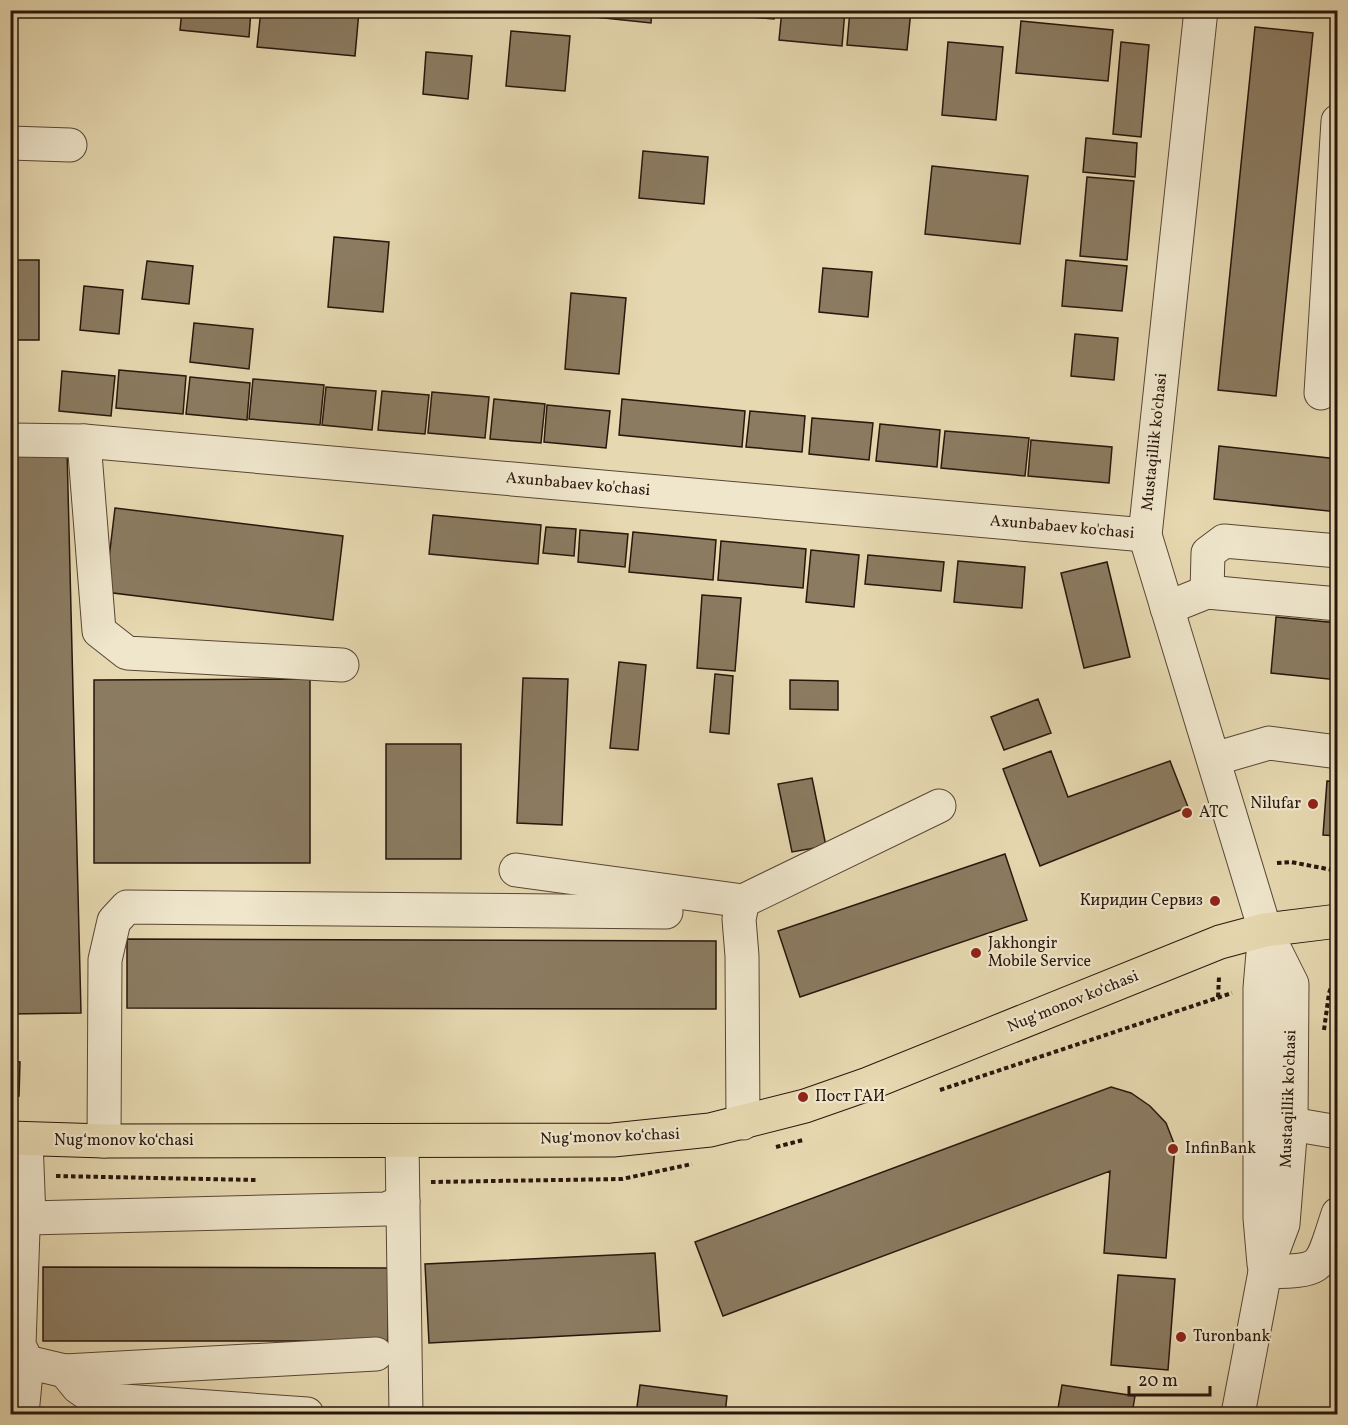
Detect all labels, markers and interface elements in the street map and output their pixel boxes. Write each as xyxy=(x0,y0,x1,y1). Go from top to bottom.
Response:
street label: Mustaqillik ko'chasi xyxy=(1137,372,1173,512)
street label: Axunbabaev ko'chasi xyxy=(505,467,651,502)
street label: Axunbabaev ko'chasi xyxy=(989,510,1136,545)
place label: Nilufar xyxy=(1250,793,1301,815)
marker: Nilufar xyxy=(1306,797,1320,811)
place label: АТС xyxy=(1199,802,1229,824)
marker: АТС xyxy=(1180,806,1194,820)
place label: Киридин Сервиз xyxy=(1080,890,1203,912)
marker: Киридин Сервиз xyxy=(1208,894,1222,908)
place label: Jakhongir Mobile Service xyxy=(988,933,1091,973)
marker: Jakhongir Mobile Service xyxy=(969,946,983,960)
street label: Nugʻmonov koʻchasi xyxy=(1004,966,1142,1038)
street label: Mustaqillik ko'chasi xyxy=(1276,1029,1302,1169)
place label: Пост ГАИ xyxy=(815,1086,885,1108)
marker: Пост ГАИ xyxy=(796,1090,810,1104)
street label: Nugʻmonov koʻchasi xyxy=(540,1124,680,1150)
street label: Nugʻmonov koʻchasi xyxy=(54,1130,194,1152)
place label: InfinBank xyxy=(1185,1138,1256,1160)
marker: InfinBank xyxy=(1166,1142,1180,1156)
place label: Turonbank xyxy=(1193,1326,1271,1348)
marker: Turonbank xyxy=(1174,1330,1188,1344)
scale bar xyxy=(1129,1359,1210,1397)
text: 20 m xyxy=(1138,1369,1178,1394)

